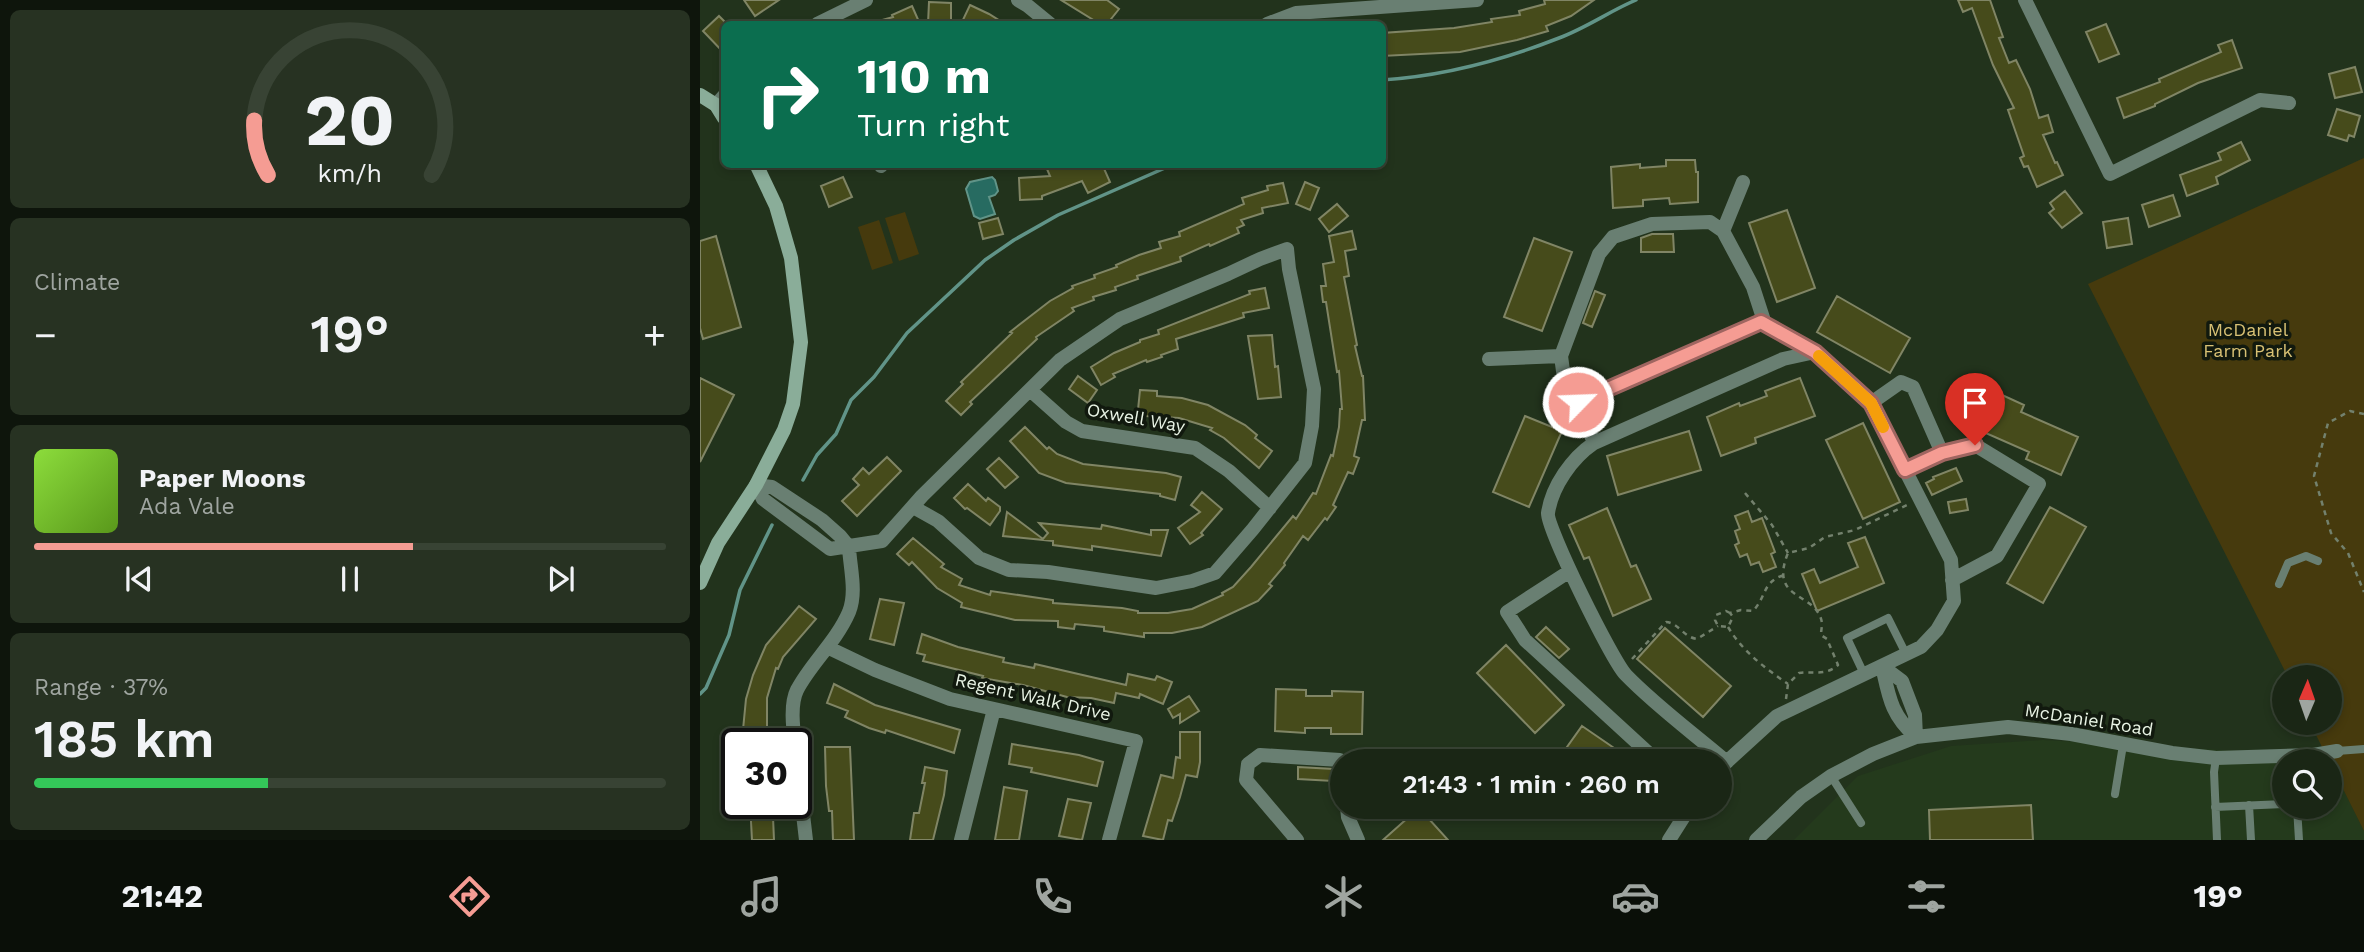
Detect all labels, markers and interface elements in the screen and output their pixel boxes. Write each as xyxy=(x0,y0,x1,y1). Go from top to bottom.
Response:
text: 110 m xyxy=(857,47,991,105)
icon: right xyxy=(742,49,833,140)
text: 20 xyxy=(305,77,395,163)
text: Turn right xyxy=(857,106,1009,144)
text: km/h xyxy=(318,159,382,188)
text: Climate xyxy=(34,269,120,296)
text: 19° xyxy=(311,304,389,365)
text: − xyxy=(34,313,57,357)
text: + xyxy=(643,313,666,357)
park label: McDaniel Farm Park xyxy=(2203,319,2293,361)
position arrow xyxy=(1541,365,1615,439)
pin xyxy=(1945,373,2005,445)
icon: arrive xyxy=(1956,384,1994,422)
street label: Oxwell Way xyxy=(1085,399,1188,437)
text: Paper Moons xyxy=(139,463,306,493)
text: Ada Vale xyxy=(139,493,235,520)
icon: previous xyxy=(120,560,158,598)
icon: pause xyxy=(331,560,369,598)
icon: next xyxy=(542,560,580,598)
north arrow xyxy=(2272,665,2342,735)
map controls xyxy=(2272,665,2342,819)
street label: Regent Walk Drive xyxy=(953,668,1113,725)
text: Range · 37% xyxy=(34,674,168,701)
street label: McDaniel Road xyxy=(2023,699,2155,740)
text: 185 km xyxy=(34,709,215,770)
speed limit sign: 30 xyxy=(721,728,812,819)
button: search xyxy=(2272,749,2342,819)
text: 21:43 · 1 min · 260 m xyxy=(1402,769,1660,799)
icon: directions xyxy=(445,872,494,921)
icon: music xyxy=(737,872,786,921)
icon: phone xyxy=(1028,872,1077,921)
icon: climate xyxy=(1319,872,1368,921)
icon: car xyxy=(1611,872,1660,921)
icon: filters xyxy=(1902,872,1951,921)
text: 21:42 xyxy=(121,877,203,915)
text: 19° xyxy=(2193,877,2243,915)

